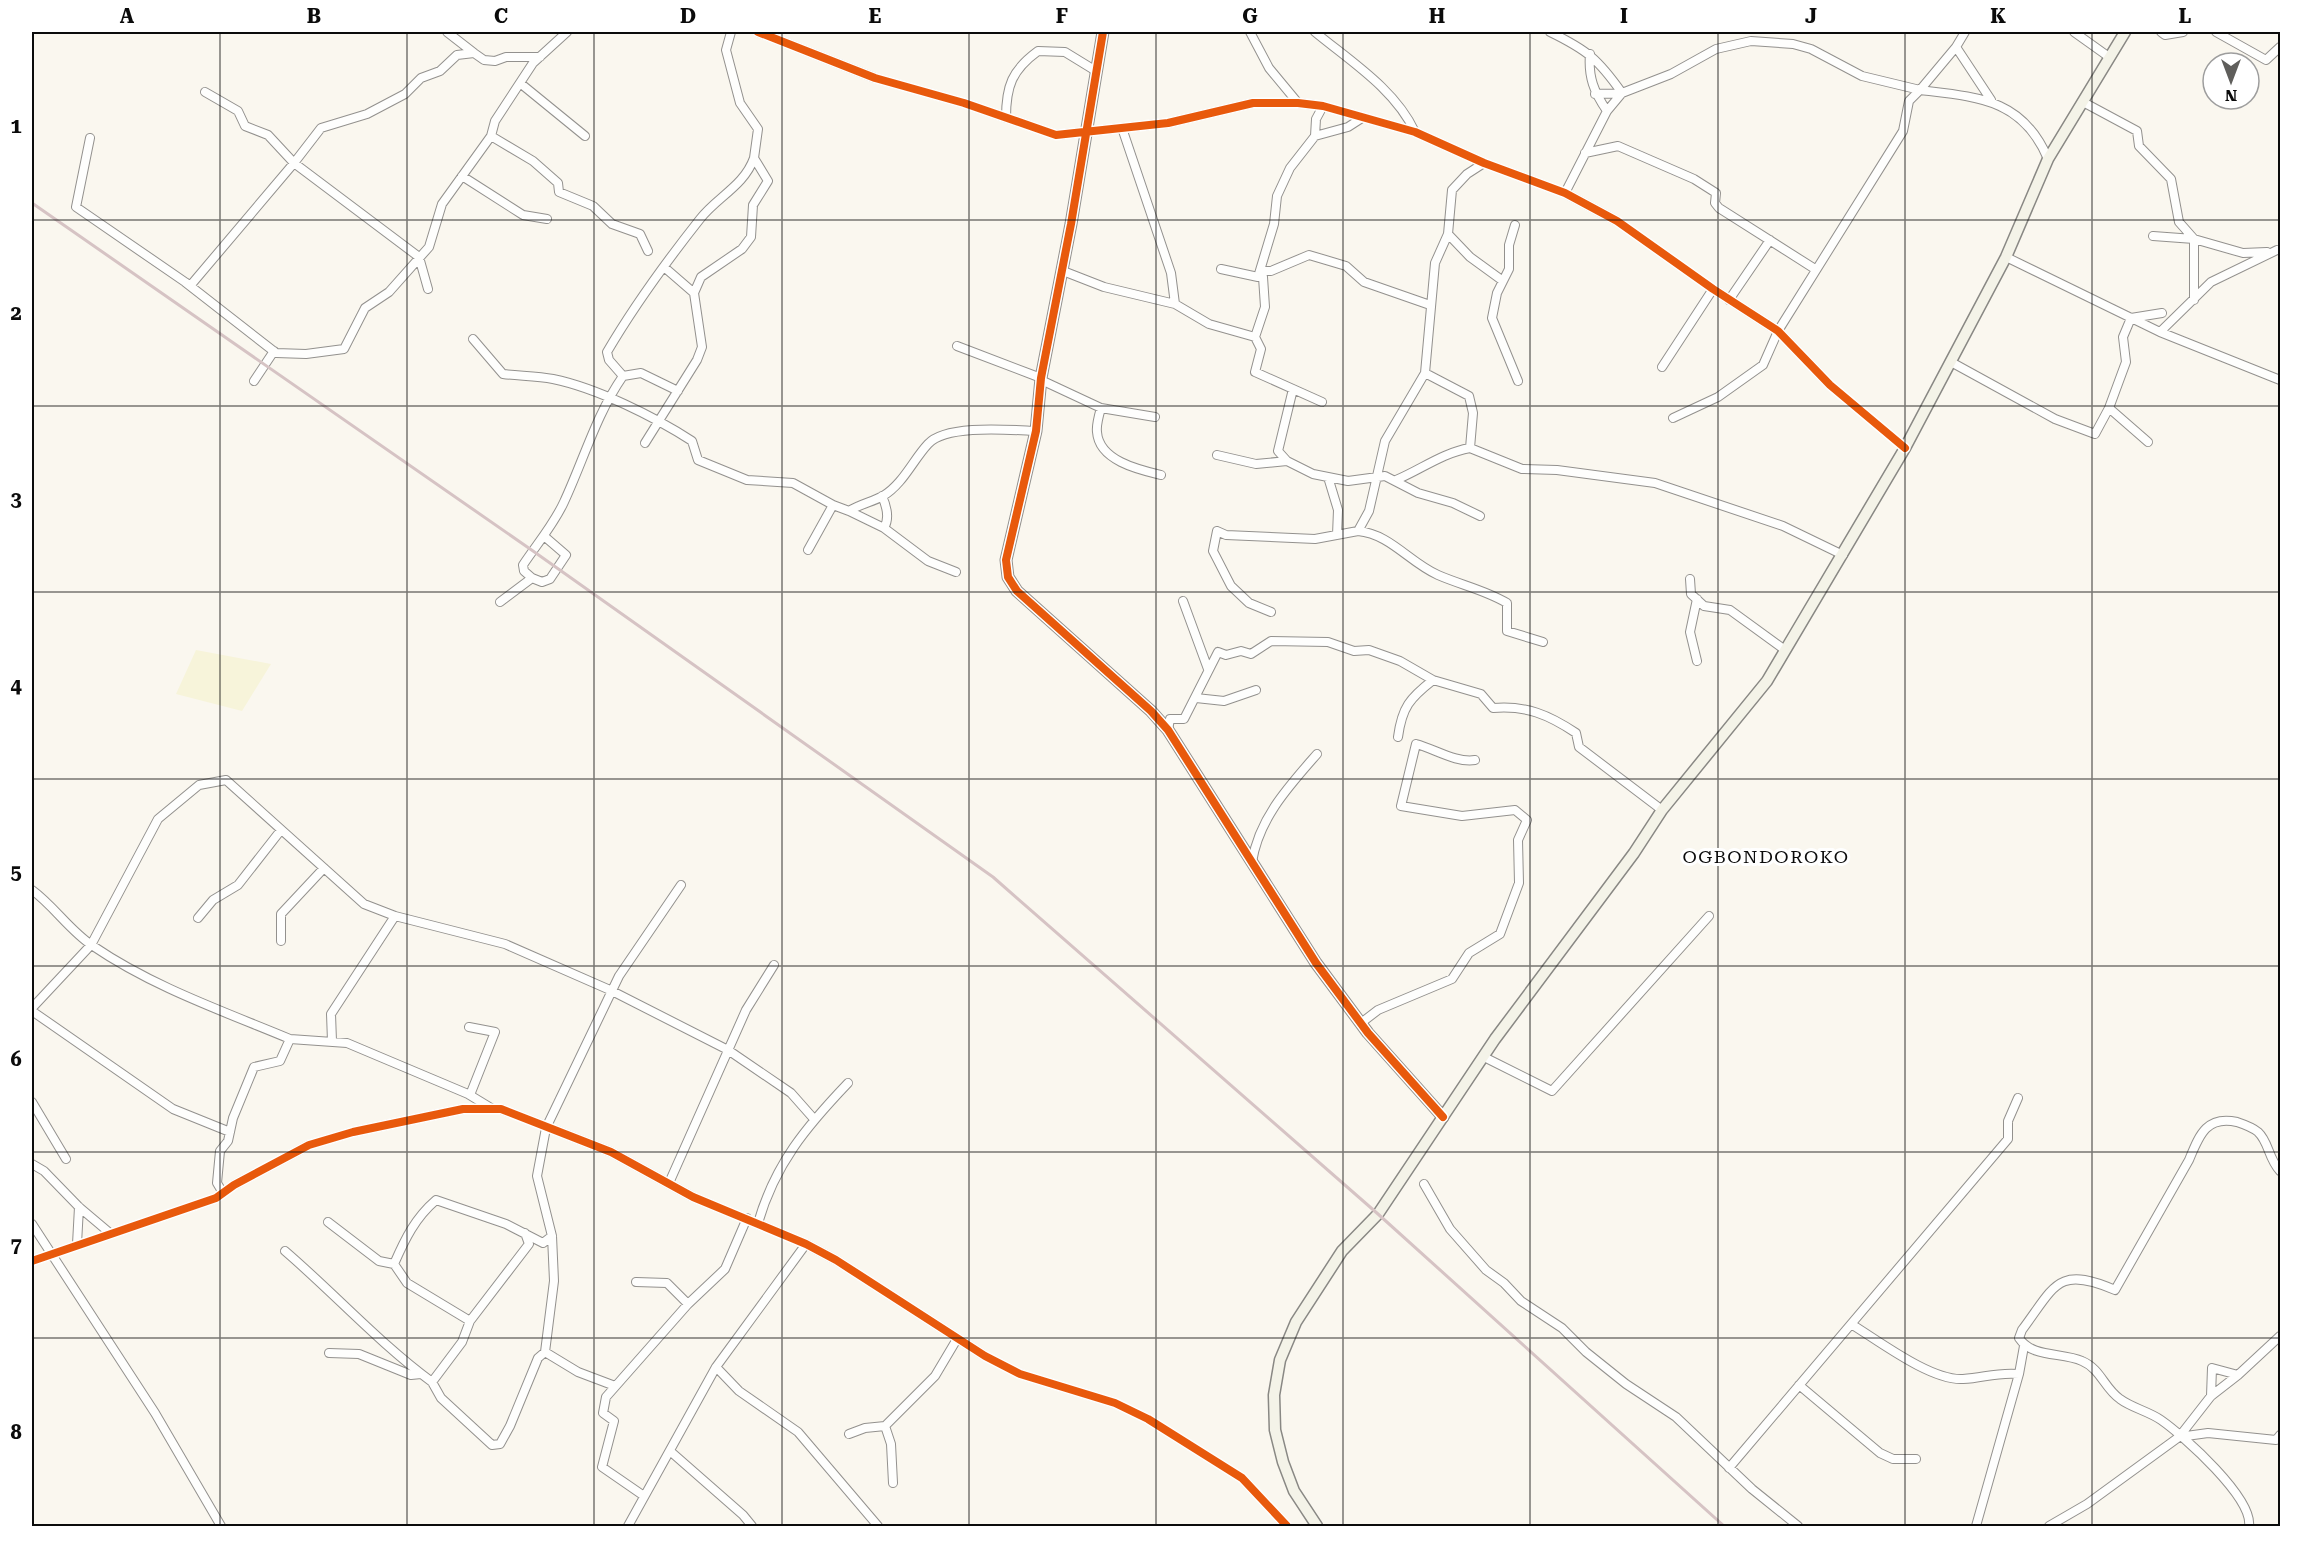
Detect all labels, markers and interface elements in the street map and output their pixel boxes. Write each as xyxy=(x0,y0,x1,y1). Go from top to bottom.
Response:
text: A xyxy=(120,4,135,28)
text: B xyxy=(307,4,321,28)
text: C xyxy=(494,4,508,28)
text: D xyxy=(680,4,696,28)
text: E xyxy=(869,4,882,28)
text: F xyxy=(1056,4,1068,28)
text: G xyxy=(1242,4,1258,28)
text: H xyxy=(1429,4,1445,28)
text: I xyxy=(1620,4,1628,28)
text: J xyxy=(1805,4,1817,28)
text: K xyxy=(1990,4,2006,28)
text: L xyxy=(2179,4,2192,28)
north arrow xyxy=(2201,51,2261,111)
text: N xyxy=(2225,86,2237,105)
text: 1 xyxy=(10,114,22,138)
text: 2 xyxy=(10,301,22,325)
text: 3 xyxy=(10,487,22,511)
text: 4 xyxy=(10,674,22,698)
district label: OGBONDOROKO xyxy=(1683,846,1849,867)
text: 5 xyxy=(10,860,22,884)
text: 6 xyxy=(10,1047,22,1071)
text: 7 xyxy=(10,1233,22,1257)
text: 8 xyxy=(10,1420,22,1444)

